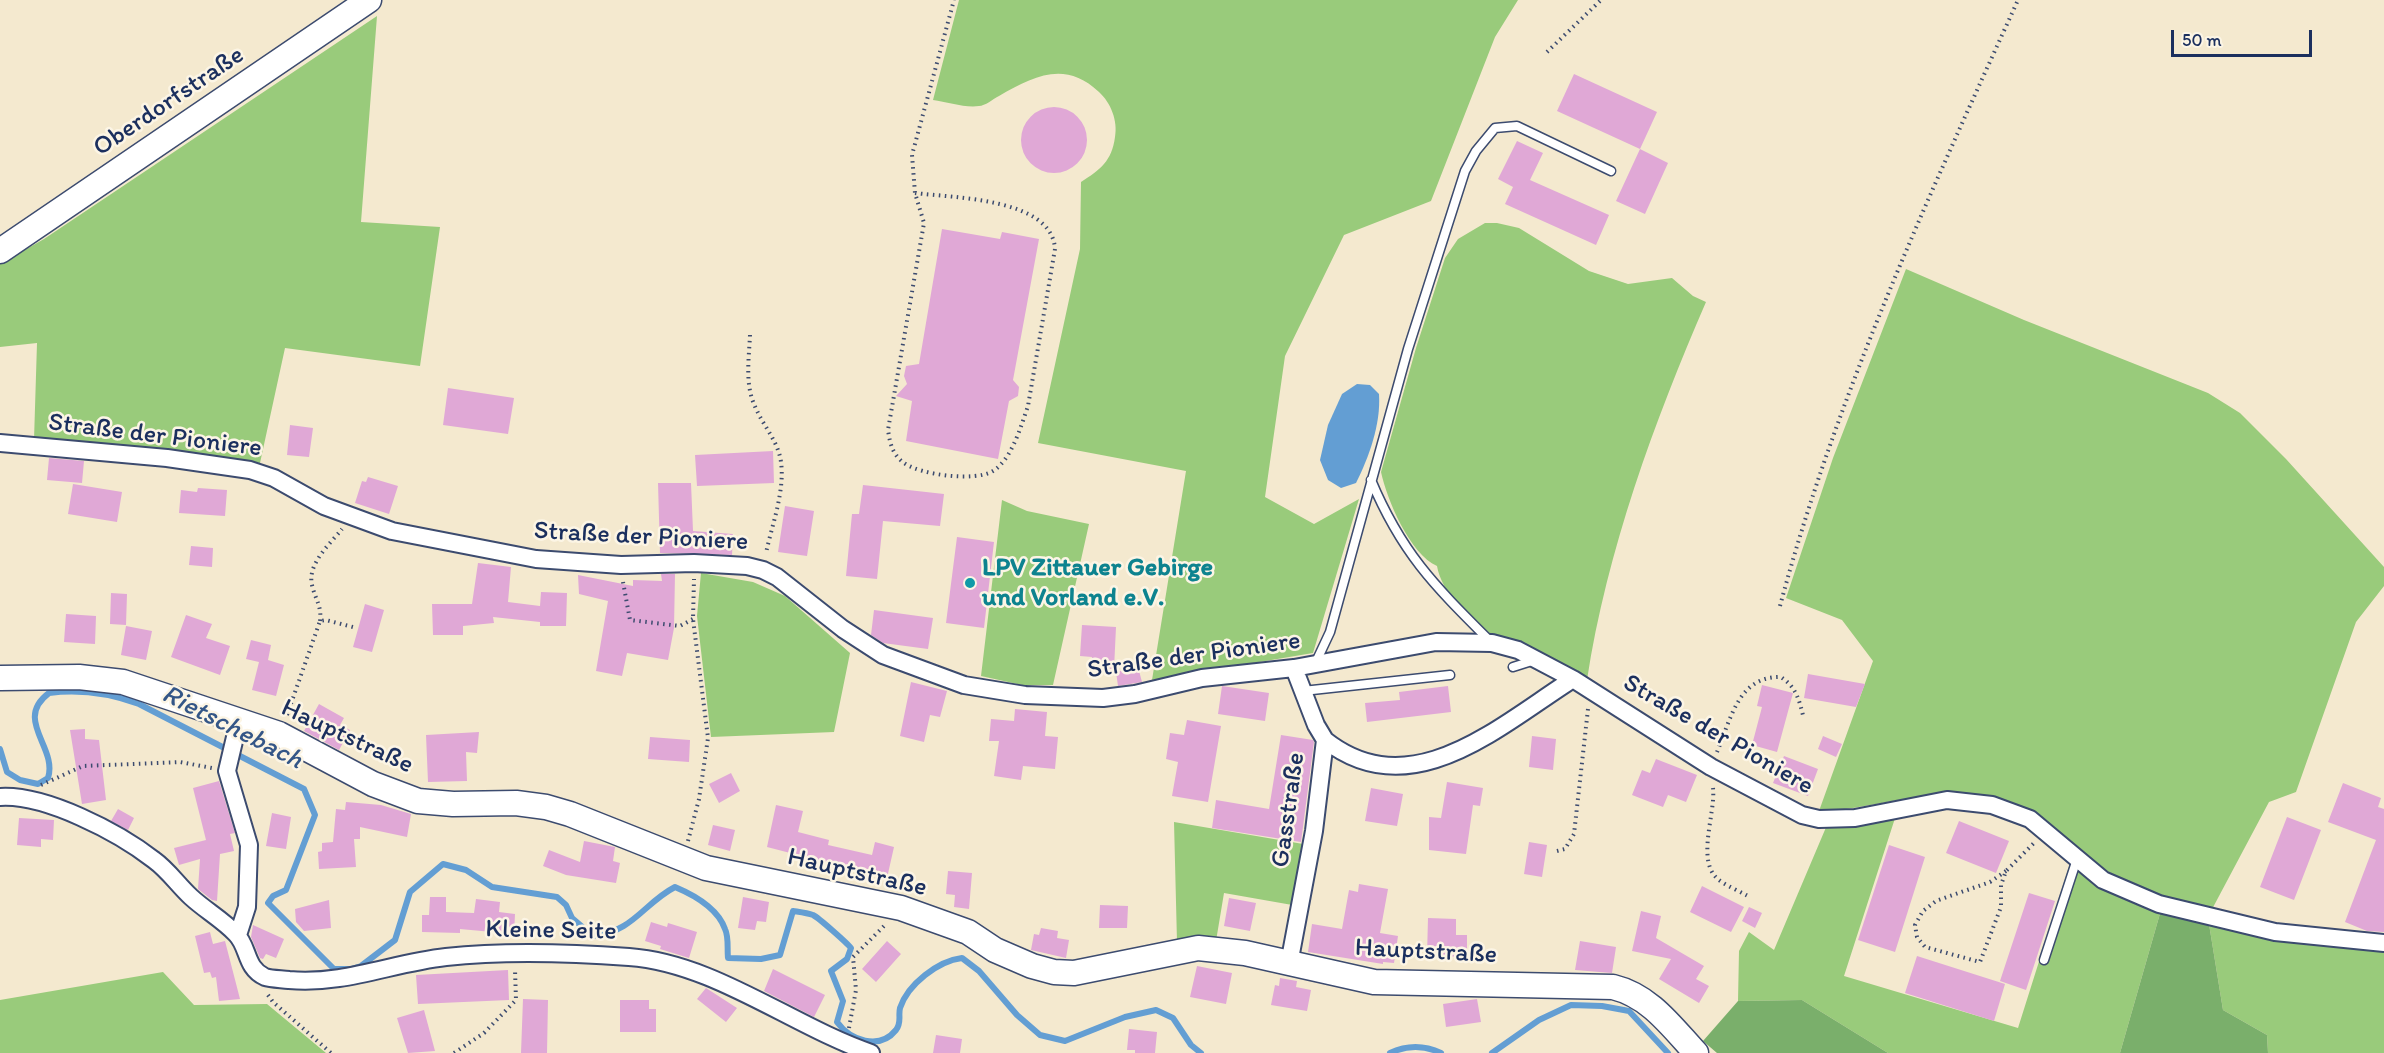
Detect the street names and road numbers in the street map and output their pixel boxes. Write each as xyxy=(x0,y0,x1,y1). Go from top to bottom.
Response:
street label: Oberdorfstraße xyxy=(88,40,250,164)
street label: Straße der Pioniere xyxy=(47,407,263,465)
street label: Straße der Pioniere xyxy=(533,516,749,558)
street label: Straße der Pioniere xyxy=(1086,626,1302,686)
street label: Straße der Pioniere xyxy=(1617,668,1819,802)
street label: Hauptstraße xyxy=(276,693,418,781)
street label: Gasstraße xyxy=(1265,750,1313,870)
street label: Hauptstraße xyxy=(784,842,930,904)
street label: Kleine Seite xyxy=(485,914,617,948)
street label: Hauptstraße xyxy=(1354,933,1498,971)

